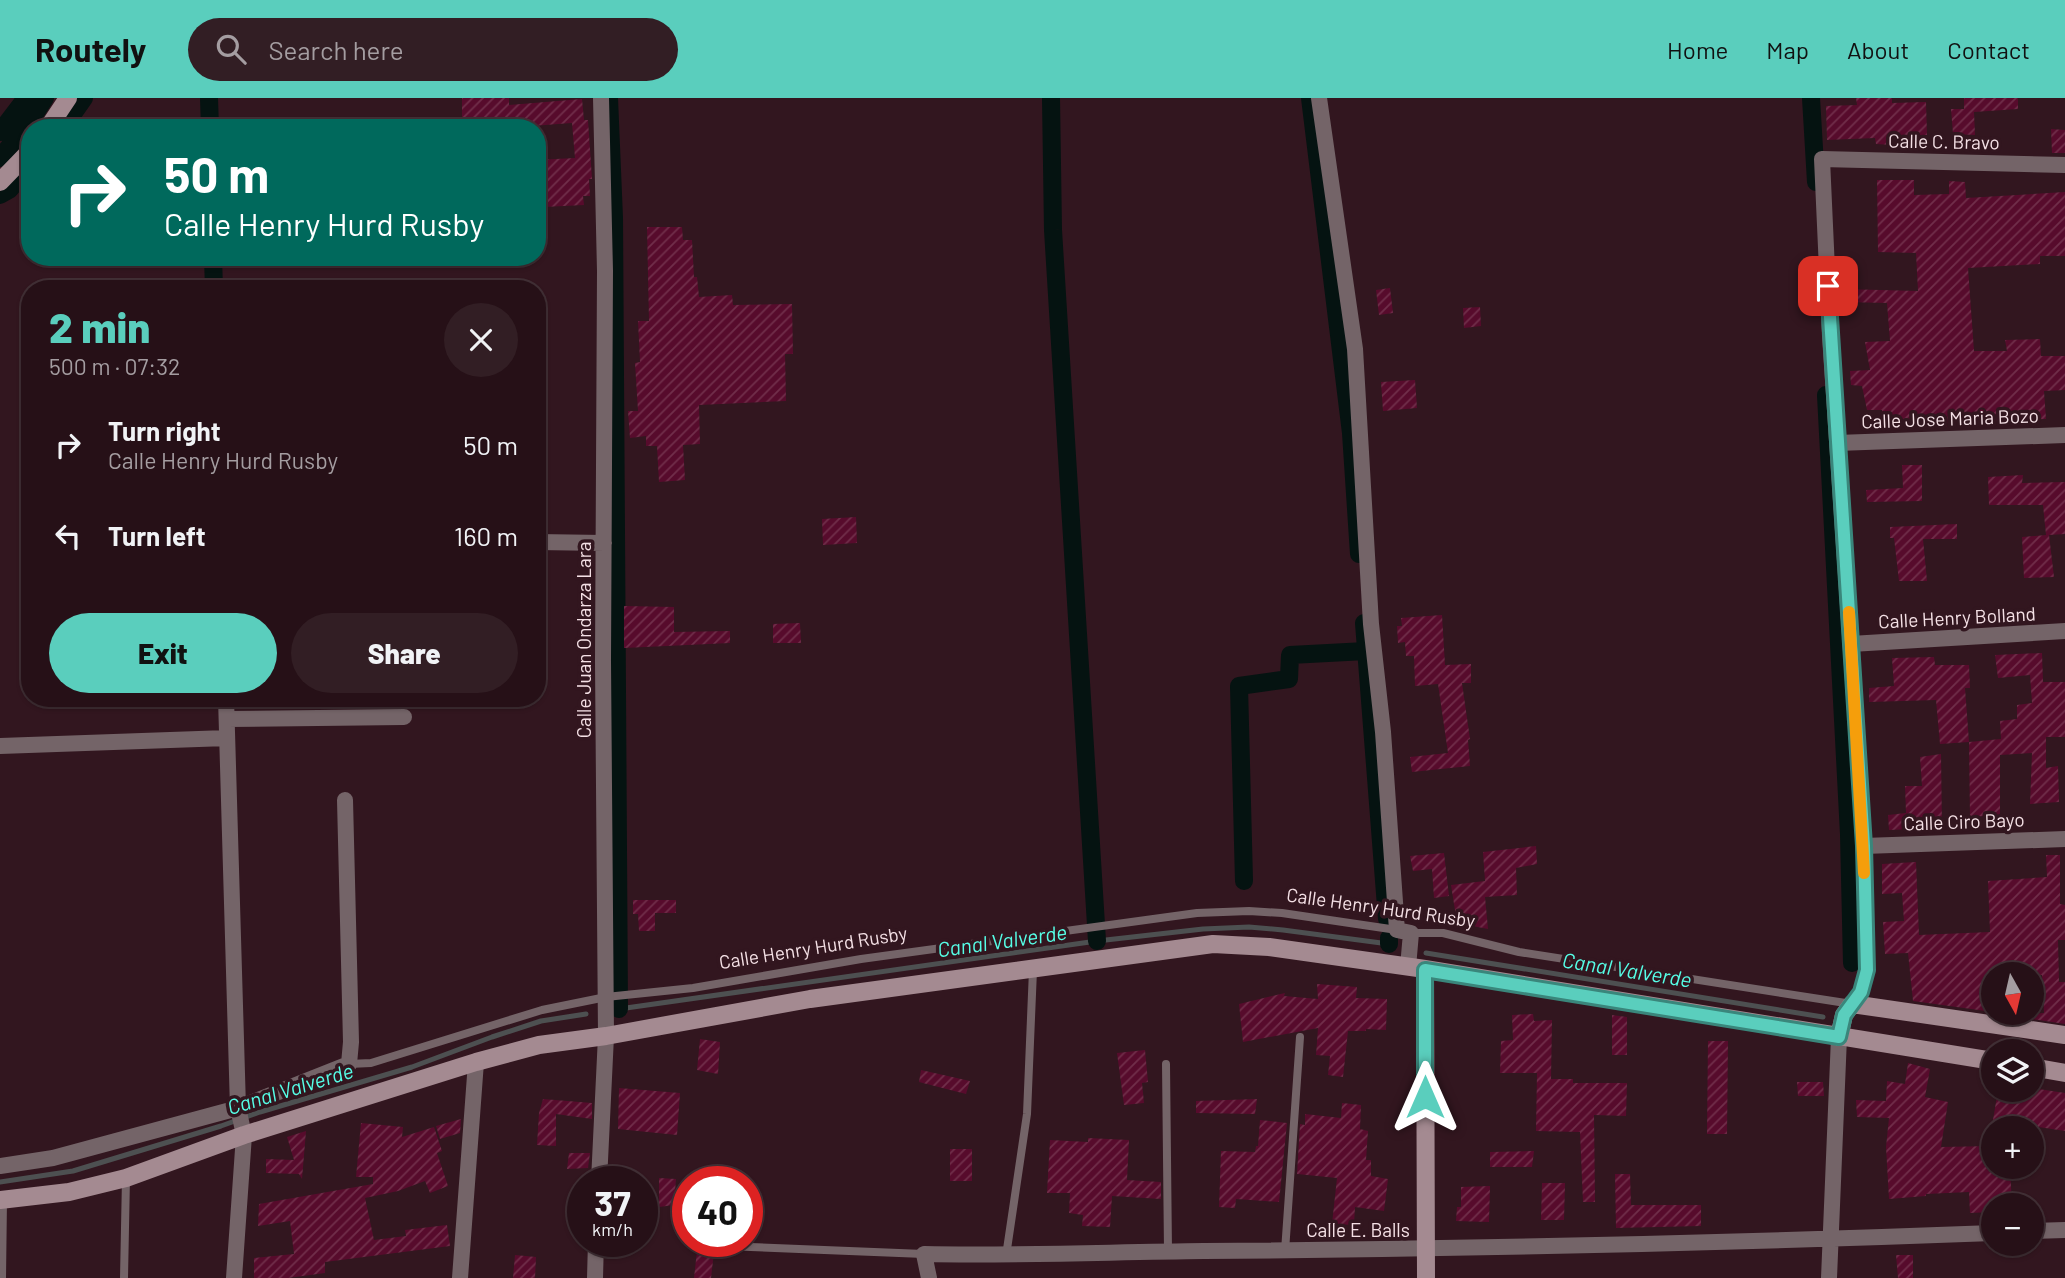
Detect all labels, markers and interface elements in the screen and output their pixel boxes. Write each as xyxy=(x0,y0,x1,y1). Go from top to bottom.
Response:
search box xyxy=(188,18,678,81)
text: Routely xyxy=(35,29,146,69)
icon: search xyxy=(212,30,250,68)
text: Search here xyxy=(268,34,404,65)
text: Home xyxy=(1667,35,1728,64)
text: Map xyxy=(1766,35,1809,64)
text: About xyxy=(1847,35,1909,64)
text: Contact xyxy=(1947,35,2030,64)
street label: Calle C. Bravo xyxy=(1888,129,2000,153)
text: 50 m xyxy=(164,144,269,203)
icon: right xyxy=(49,147,140,238)
text: Calle Henry Hurd Rusby xyxy=(164,204,484,242)
pin xyxy=(1798,256,1858,316)
icon: arrive xyxy=(1809,267,1847,305)
text: 2 min xyxy=(49,301,150,351)
button: close xyxy=(444,303,518,377)
text: 500 m · 07:32 xyxy=(49,352,180,380)
street label: Calle Jose Maria Bozo xyxy=(1861,403,2039,433)
text: Turn right xyxy=(108,415,221,446)
icon: right xyxy=(49,426,87,464)
text: 50 m xyxy=(463,429,518,460)
text: Calle Henry Hurd Rusby xyxy=(108,446,338,474)
icon: left xyxy=(49,517,87,555)
text: Turn left xyxy=(108,520,206,551)
text: 160 m xyxy=(454,520,518,551)
street label: Calle Juan Ondarza Lara xyxy=(572,542,595,738)
street label: Calle Henry Bolland xyxy=(1878,601,2036,633)
button: Exit xyxy=(49,613,277,693)
button: Share xyxy=(291,613,518,693)
street label: Calle Ciro Bayo xyxy=(1903,807,2025,835)
street label: Calle Henry Hurd Rusby xyxy=(1285,882,1477,932)
water label: Canal Valverde xyxy=(936,919,1068,961)
street label: Calle Henry Hurd Rusby xyxy=(717,921,909,973)
water label: Canal Valverde xyxy=(1561,946,1693,992)
north arrow xyxy=(1981,962,2044,1026)
map controls xyxy=(1981,962,2044,1256)
button: layers xyxy=(1981,1039,2044,1102)
water label: Canal Valverde xyxy=(224,1057,356,1119)
position arrow xyxy=(1388,1060,1462,1134)
button: + xyxy=(1981,1116,2044,1179)
speed limit sign: 40 xyxy=(672,1166,763,1257)
text: 37 xyxy=(594,1181,631,1223)
button: − xyxy=(1981,1193,2044,1256)
text: km/h xyxy=(592,1218,633,1240)
street label: Calle E. Balls xyxy=(1306,1218,1410,1241)

